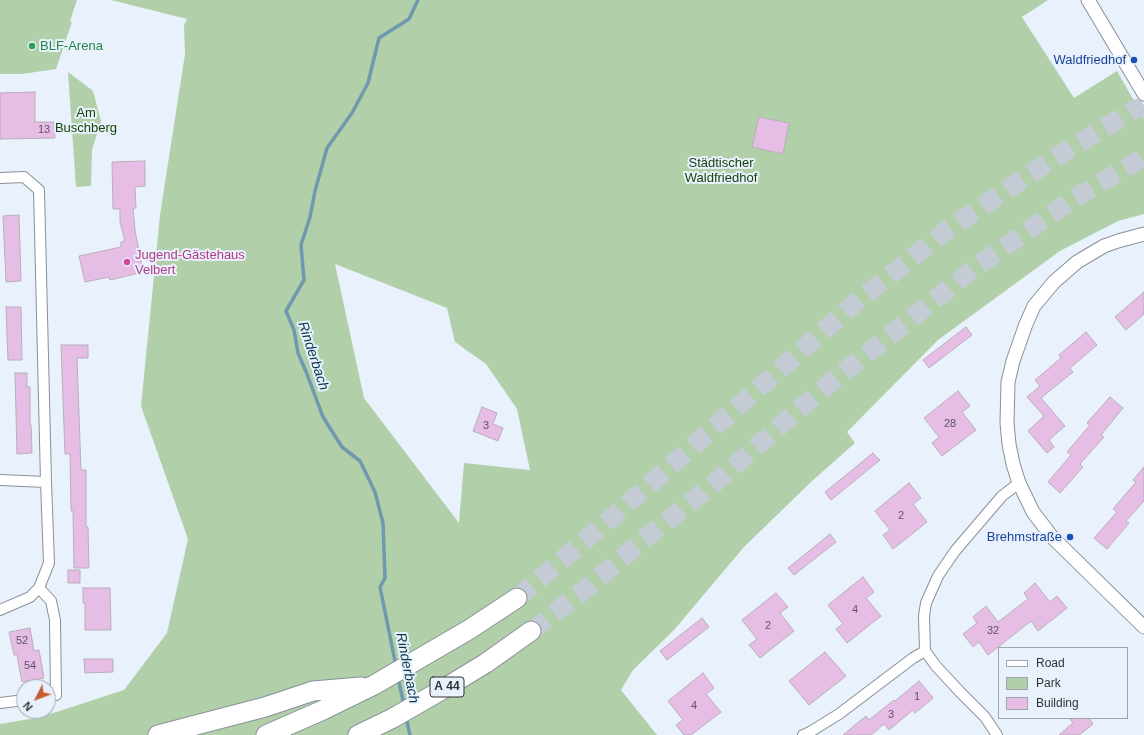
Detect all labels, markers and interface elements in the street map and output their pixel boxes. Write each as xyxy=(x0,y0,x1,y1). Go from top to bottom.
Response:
place label: BLF-Arena xyxy=(40,38,103,54)
marker: BLF-Arena xyxy=(27,41,37,51)
place label: Waldfriedhof xyxy=(1054,52,1126,68)
marker: Waldfriedhof xyxy=(1129,55,1139,65)
park label: Am Buschberg xyxy=(55,105,117,136)
house number: 13 xyxy=(38,123,50,137)
park label: Städtischer Waldfriedhof xyxy=(685,155,757,186)
place label: Jugend-Gästehaus Velbert xyxy=(135,247,245,278)
marker: Jugend-Gästehaus Velbert xyxy=(122,257,132,267)
water label: Rinderbach xyxy=(294,319,332,393)
house number: 28 xyxy=(944,417,956,431)
house number: 3 xyxy=(483,419,489,433)
house number: 2 xyxy=(898,509,904,523)
place label: Brehmstraße xyxy=(987,529,1062,545)
marker: Brehmstraße xyxy=(1065,532,1075,542)
house number: 4 xyxy=(852,603,858,617)
house number: 2 xyxy=(765,619,771,633)
house number: 32 xyxy=(987,624,999,638)
water label: Rinderbach xyxy=(392,631,422,705)
house number: 52 xyxy=(16,634,28,648)
legend xyxy=(998,647,1128,719)
text: Road xyxy=(1036,656,1065,670)
house number: 54 xyxy=(24,659,36,673)
text: Park xyxy=(1036,676,1061,690)
road number: A 44 xyxy=(430,677,464,697)
north arrow xyxy=(16,679,56,719)
house number: 1 xyxy=(914,690,920,704)
text: Building xyxy=(1036,696,1079,710)
text: N xyxy=(21,699,35,713)
house number: 4 xyxy=(691,699,697,713)
house number: 3 xyxy=(888,708,894,722)

